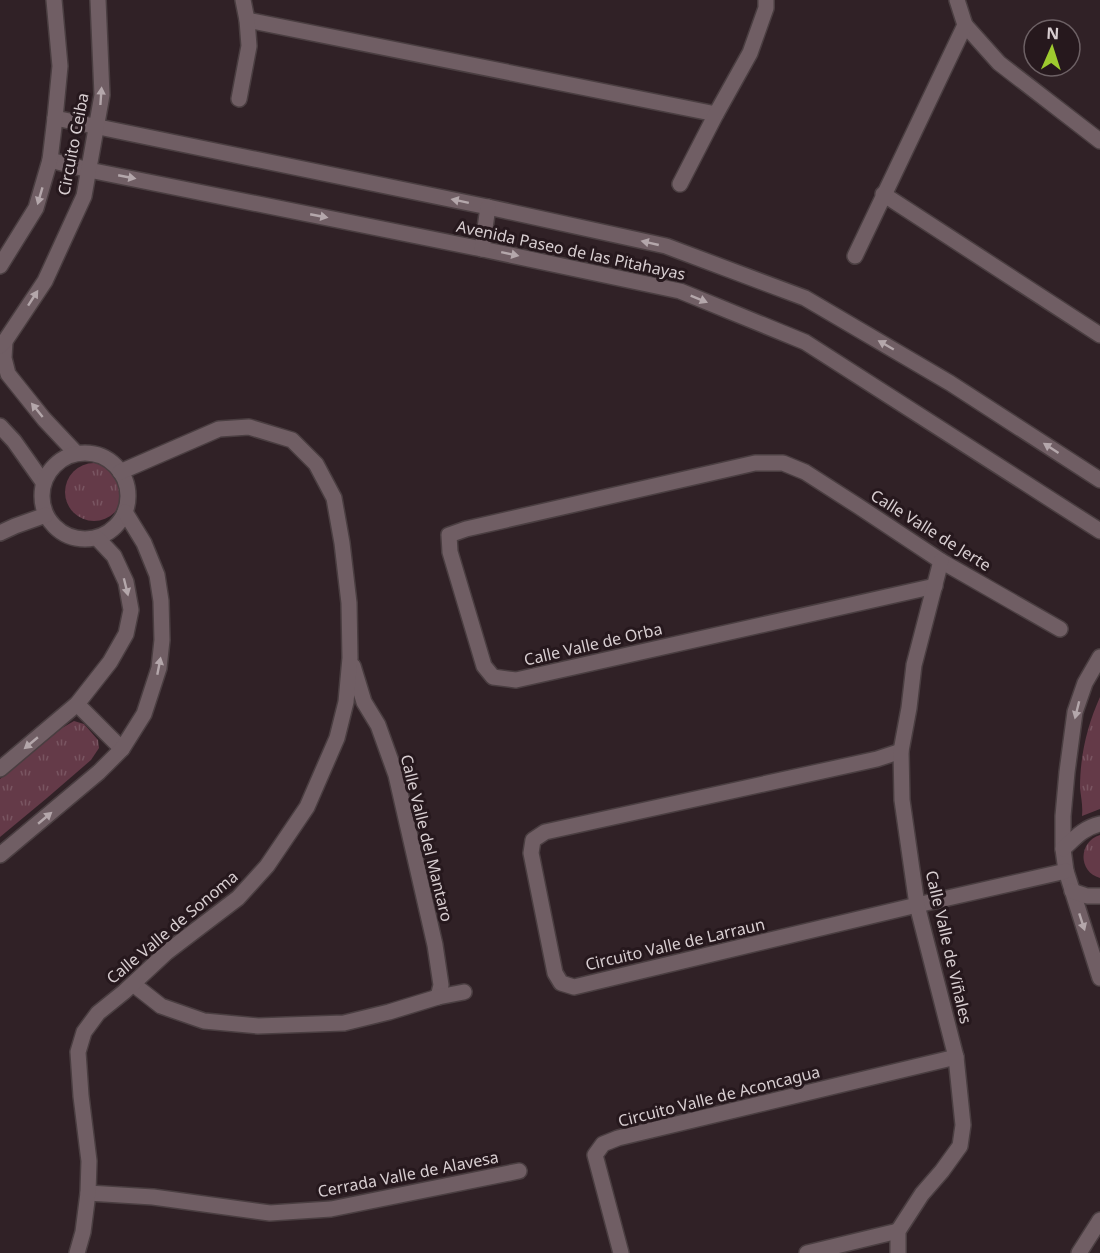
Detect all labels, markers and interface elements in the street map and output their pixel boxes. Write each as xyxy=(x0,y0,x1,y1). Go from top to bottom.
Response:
north arrow xyxy=(1022,18,1082,78)
text: N xyxy=(1046,22,1060,44)
one-way arrow xyxy=(96,86,105,105)
street label: Circuito Ceiba xyxy=(52,91,94,197)
one-way arrow xyxy=(118,173,137,182)
one-way arrow xyxy=(35,187,44,205)
one-way arrow xyxy=(450,196,469,205)
one-way arrow xyxy=(309,212,328,221)
street label: Avenida Paseo de las Pitahayas xyxy=(454,215,688,285)
one-way arrow xyxy=(640,238,659,247)
one-way arrow xyxy=(500,250,519,260)
one-way arrow xyxy=(28,290,39,306)
one-way arrow xyxy=(691,294,709,304)
one-way arrow xyxy=(877,340,894,350)
one-way arrow xyxy=(30,402,43,418)
one-way arrow xyxy=(1043,443,1059,454)
street label: Calle Valle de Jerte xyxy=(867,484,995,576)
one-way arrow xyxy=(122,578,132,596)
street label: Calle Valle de Orba xyxy=(522,617,664,671)
one-way arrow xyxy=(155,656,164,675)
one-way arrow xyxy=(1071,701,1081,719)
one-way arrow xyxy=(23,737,39,750)
street label: Calle Valle del Mantaro xyxy=(396,752,458,924)
one-way arrow xyxy=(37,812,52,825)
street label: Calle Valle de Sonoma xyxy=(102,865,242,989)
street label: Calle Valle de Viñales xyxy=(921,868,977,1026)
street label: Circuito Valle de Larraun xyxy=(583,913,767,975)
one-way arrow xyxy=(1078,913,1087,931)
street label: Circuito Valle de Aconcagua xyxy=(616,1060,822,1132)
street label: Cerrada Valle de Alavesa xyxy=(316,1146,500,1202)

